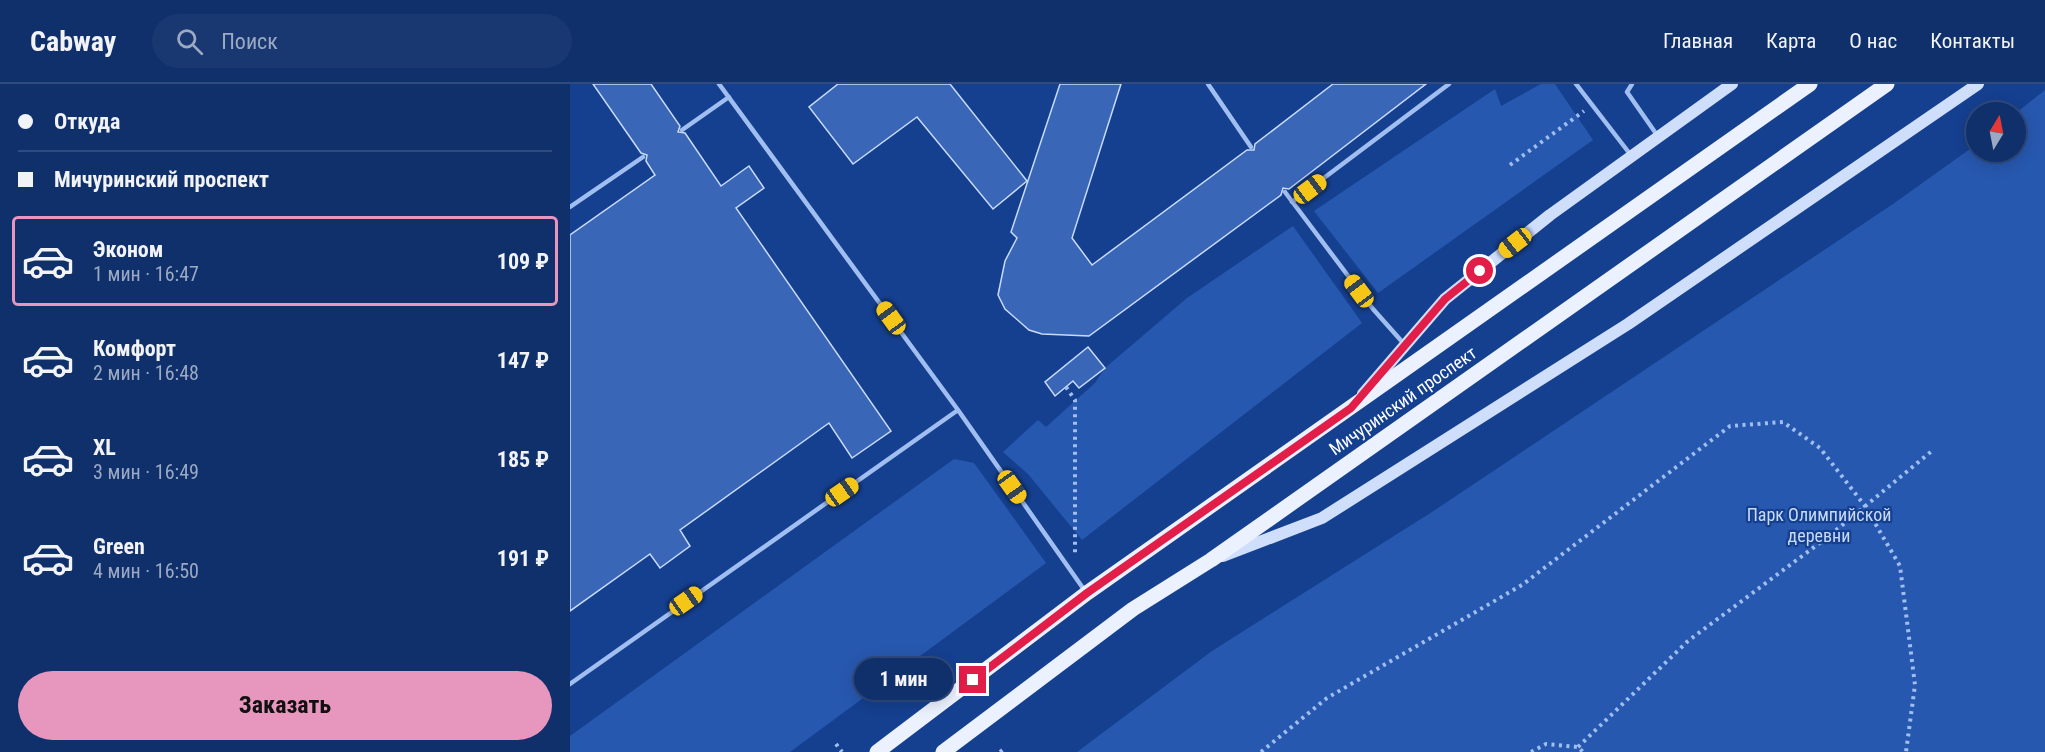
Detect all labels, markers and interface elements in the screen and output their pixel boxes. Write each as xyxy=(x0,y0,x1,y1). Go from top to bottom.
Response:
search box xyxy=(152,14,572,68)
text: Cabway xyxy=(30,25,116,58)
icon: search xyxy=(173,25,206,58)
text: Поиск xyxy=(221,29,278,54)
text: Главная xyxy=(1663,29,1733,53)
text: Карта xyxy=(1766,29,1816,53)
text: О нас xyxy=(1849,29,1897,53)
text: Контакты xyxy=(1930,29,2015,53)
north arrow xyxy=(1966,102,2026,162)
map controls xyxy=(1966,102,2026,162)
text: Откуда xyxy=(54,109,120,134)
text: Мичуринский проспект xyxy=(54,167,269,192)
car xyxy=(1290,171,1330,207)
car xyxy=(1495,225,1535,261)
icon: car xyxy=(21,234,75,288)
text: Эконом xyxy=(93,237,163,262)
text: 109 ₽ xyxy=(497,249,549,274)
route start xyxy=(1466,257,1493,284)
text: 1 мин · 16:47 xyxy=(93,262,199,286)
car xyxy=(1341,271,1377,311)
car xyxy=(873,298,909,338)
icon: car xyxy=(21,333,75,387)
text: Комфорт xyxy=(93,336,176,361)
street label: Мичуринский проспект xyxy=(1325,342,1481,459)
text: 147 ₽ xyxy=(497,348,549,373)
text: 2 мин · 16:48 xyxy=(93,361,199,385)
icon: car xyxy=(21,432,75,486)
text: XL xyxy=(93,435,116,460)
text: 185 ₽ xyxy=(497,447,549,472)
text: 3 мин · 16:49 xyxy=(93,460,199,484)
car xyxy=(994,467,1030,507)
car xyxy=(822,474,862,510)
park label: Парк Олимпийской деревни xyxy=(1747,504,1891,546)
icon: car xyxy=(21,531,75,585)
text: Green xyxy=(93,534,145,559)
text: 191 ₽ xyxy=(497,546,549,571)
text: 4 мин · 16:50 xyxy=(93,559,199,583)
car xyxy=(666,583,706,619)
callout: 1 мин xyxy=(853,659,952,701)
route end xyxy=(959,666,986,693)
text: 1 мин xyxy=(880,667,927,691)
button: Заказать xyxy=(18,671,552,740)

